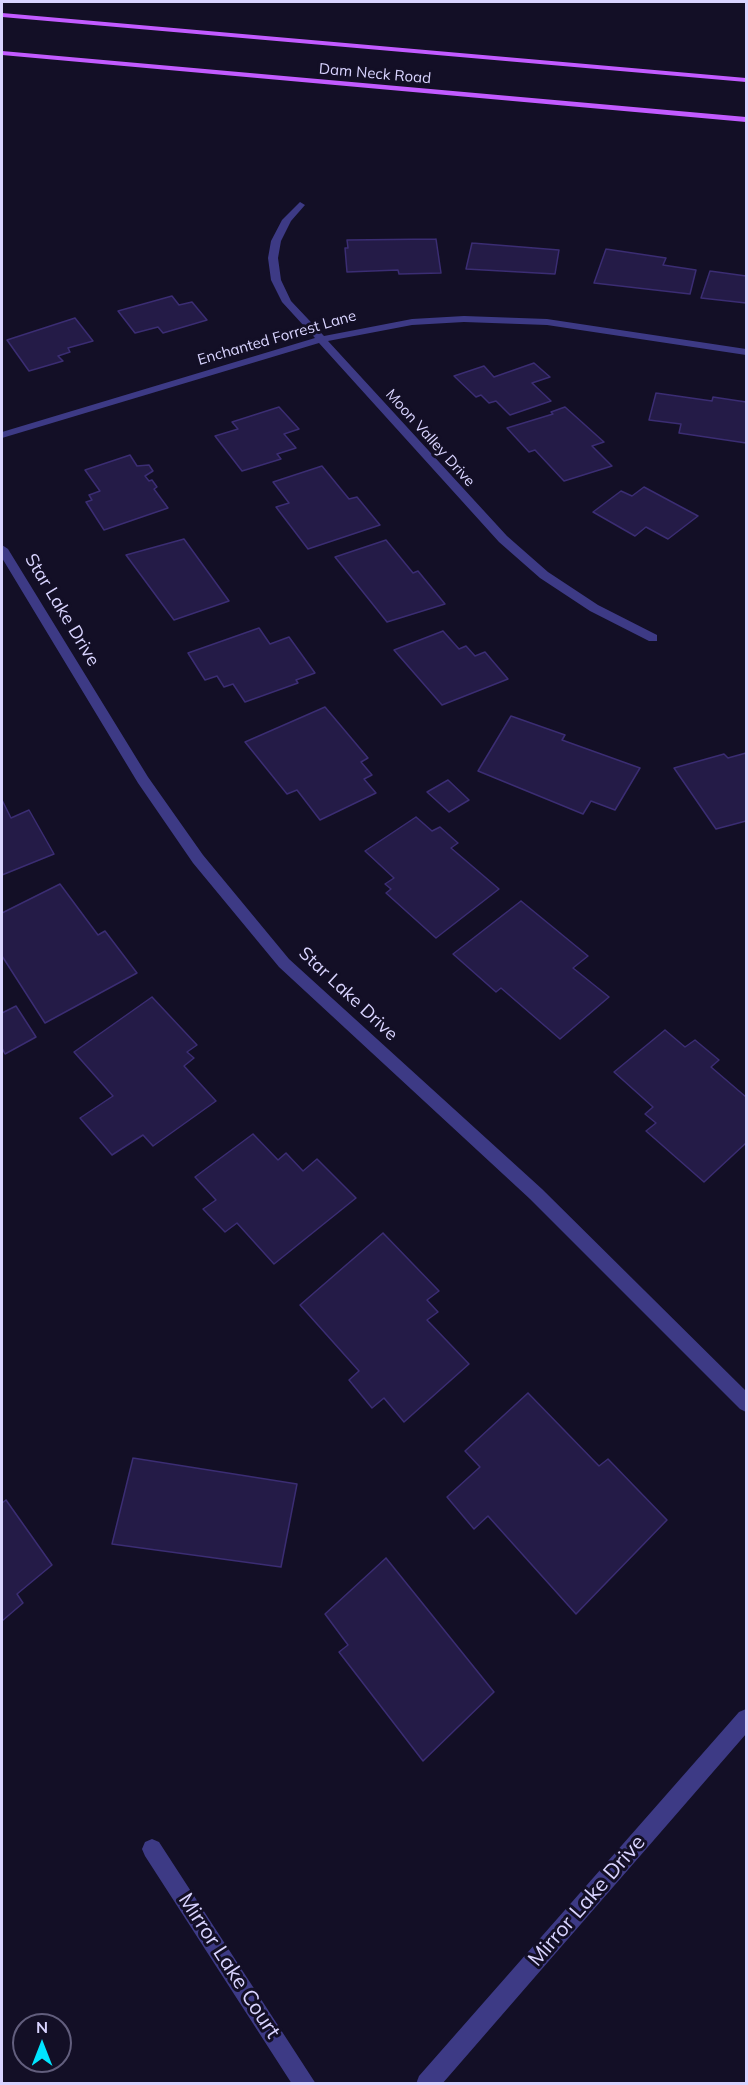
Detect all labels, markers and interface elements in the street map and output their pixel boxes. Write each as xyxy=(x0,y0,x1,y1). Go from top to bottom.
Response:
street label: Dam Neck Road xyxy=(318,60,432,88)
street label: Enchanted Forrest Lane xyxy=(196,307,358,369)
street label: Moon Valley Drive xyxy=(382,386,478,490)
street label: Star Lake Drive xyxy=(20,550,104,670)
street label: Star Lake Drive xyxy=(294,943,402,1045)
street label: Mirror Lake Drive xyxy=(523,1830,651,1972)
street label: Mirror Lake Court xyxy=(173,1889,285,2043)
north arrow xyxy=(12,2013,72,2073)
text: N xyxy=(36,2017,48,2037)

